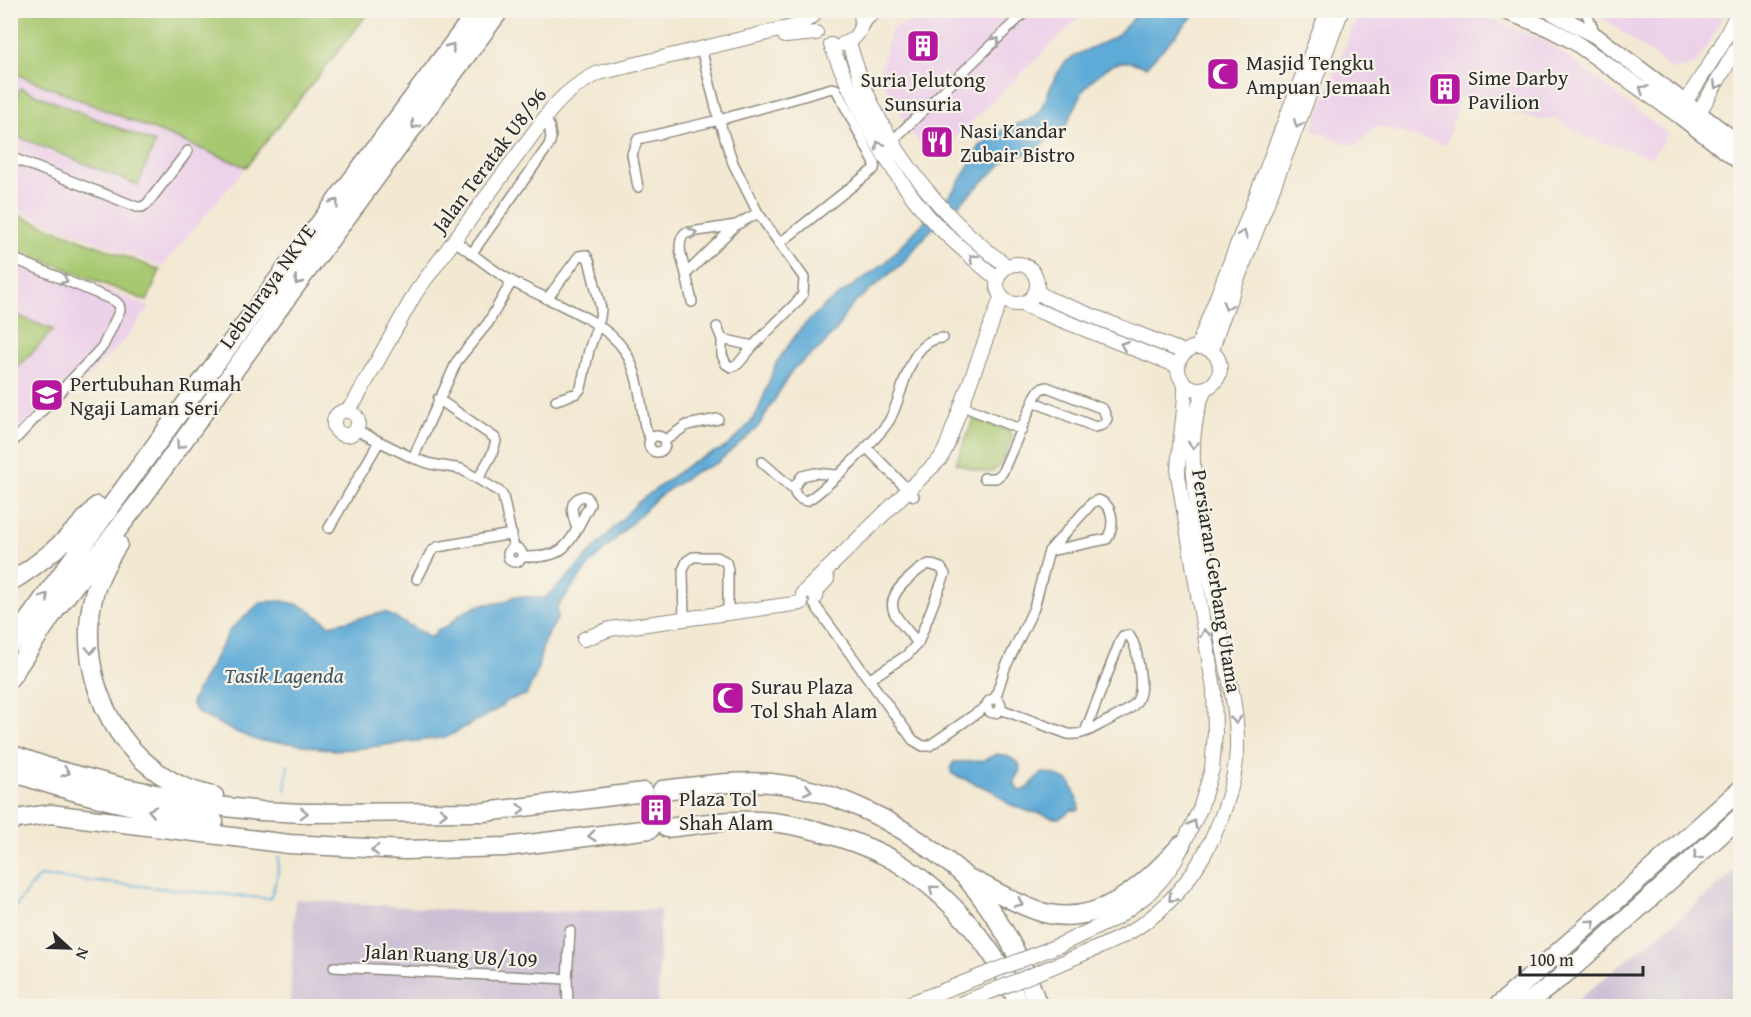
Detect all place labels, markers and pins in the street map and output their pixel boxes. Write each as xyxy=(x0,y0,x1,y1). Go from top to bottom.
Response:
building icon: Suria Jelutong Sunsuria xyxy=(905,28,941,64)
place label: Masjid Tengku Ampuan Jemaah xyxy=(1246,47,1390,102)
mosque icon: Masjid Tengku Ampuan Jemaah xyxy=(1205,56,1241,92)
place label: Sime Darby Pavilion xyxy=(1468,62,1569,117)
place label: Suria Jelutong Sunsuria xyxy=(861,64,986,119)
building icon: Sime Darby Pavilion xyxy=(1427,71,1463,107)
place label: Nasi Kandar Zubair Bistro xyxy=(960,115,1075,170)
restaurant icon: Nasi Kandar Zubair Bistro xyxy=(919,124,955,160)
place label: Pertubuhan Rumah Ngaji Laman Seri xyxy=(70,368,241,423)
school or university icon: Pertubuhan Rumah Ngaji Laman Seri xyxy=(29,377,65,413)
place label: Surau Plaza Tol Shah Alam xyxy=(751,671,877,726)
mosque icon: Surau Plaza Tol Shah Alam xyxy=(710,680,746,716)
place label: Plaza Tol Shah Alam xyxy=(679,783,773,838)
building icon: Plaza Tol Shah Alam xyxy=(638,792,674,828)

